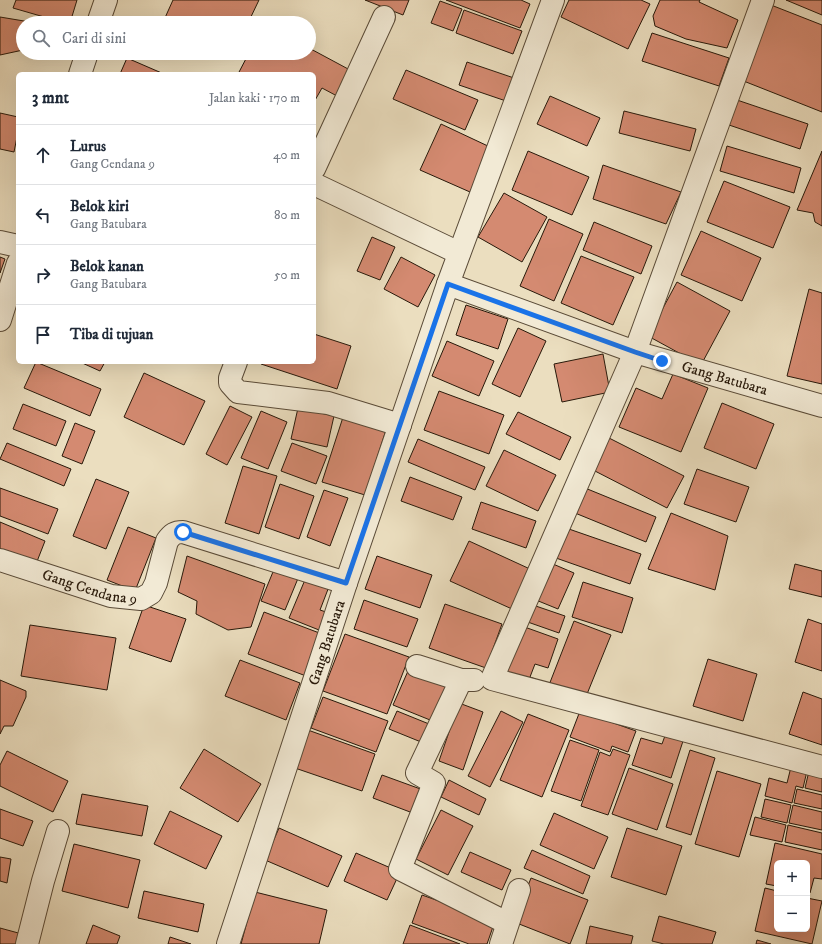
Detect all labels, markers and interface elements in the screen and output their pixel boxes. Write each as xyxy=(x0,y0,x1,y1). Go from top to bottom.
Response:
search box xyxy=(16,16,316,60)
icon: search xyxy=(30,27,52,49)
text: Cari di sini xyxy=(62,29,126,48)
text: 3 mnt xyxy=(32,87,69,109)
text: Jalan kaki · 170 m xyxy=(209,90,300,106)
text: Lurus xyxy=(70,137,106,156)
icon: ahead xyxy=(32,144,54,166)
text: 40 m xyxy=(273,147,300,163)
text: Gang Cendana 9 xyxy=(70,156,155,172)
text: Belok kiri xyxy=(70,197,129,216)
icon: left xyxy=(32,204,54,226)
text: 80 m xyxy=(274,207,300,223)
text: Gang Batubara xyxy=(70,216,147,232)
text: Belok kanan xyxy=(70,257,144,276)
icon: right xyxy=(32,264,54,286)
text: 50 m xyxy=(274,267,300,283)
text: Gang Batubara xyxy=(70,276,147,292)
icon: arrive xyxy=(32,324,54,346)
text: Tiba di tujuan xyxy=(70,325,153,344)
route end xyxy=(653,352,671,370)
street label: Gang Batubara xyxy=(679,357,770,400)
route start xyxy=(174,523,192,541)
street label: Gang Cendana 9 xyxy=(40,565,138,609)
street label: Gang Batubara xyxy=(304,597,350,688)
map controls xyxy=(774,860,810,932)
button: + xyxy=(774,860,810,896)
button: − xyxy=(774,896,810,932)

